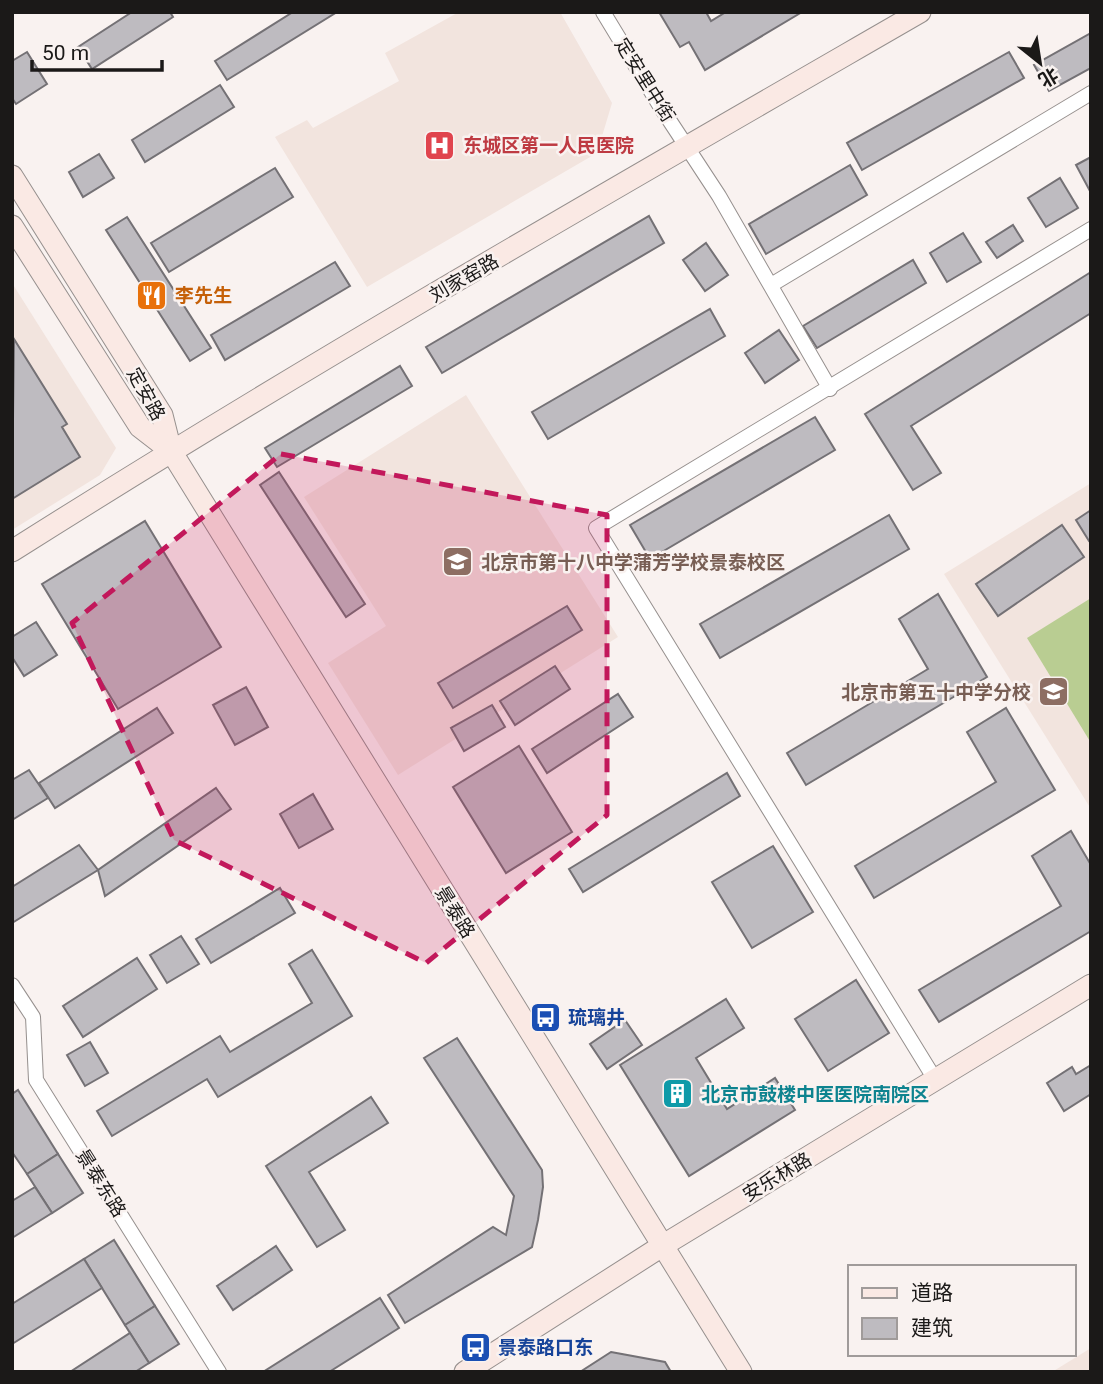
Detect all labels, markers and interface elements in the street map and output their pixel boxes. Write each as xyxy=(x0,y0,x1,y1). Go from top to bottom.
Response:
scale bar xyxy=(32,28,161,72)
north arrow xyxy=(1005,28,1075,98)
street label: 定安里中街 xyxy=(610,34,680,126)
text: 50 m xyxy=(42,41,89,65)
text: 北 xyxy=(1034,63,1062,92)
hospital icon: 东城区第一人民医院 xyxy=(423,128,457,162)
place label: 东城区第一人民医院 xyxy=(463,134,634,157)
street label: 刘家窑路 xyxy=(425,249,503,307)
restaurant icon: 李先生 xyxy=(135,278,169,312)
place label: 李先生 xyxy=(175,284,232,307)
street label: 定安路 xyxy=(122,363,170,425)
school or university icon: 北京市第十八中学蒲芳学校景泰校区 xyxy=(441,545,475,579)
place label: 北京市第十八中学蒲芳学校景泰校区 xyxy=(481,551,785,574)
school or university icon: 北京市第五十中学分校 xyxy=(1037,675,1071,709)
place label: 北京市第五十中学分校 xyxy=(841,681,1031,704)
street label: 景泰路 xyxy=(430,882,480,942)
bus stop icon: 琉璃井 xyxy=(528,1000,562,1034)
place label: 琉璃井 xyxy=(568,1006,625,1029)
building icon: 北京市鼓楼中医医院南院区 xyxy=(661,1077,695,1111)
place label: 北京市鼓楼中医医院南院区 xyxy=(701,1083,929,1106)
street label: 景泰东路 xyxy=(71,1145,131,1221)
street label: 安乐林路 xyxy=(738,1148,816,1206)
legend xyxy=(848,1265,1075,1356)
text: 道路 xyxy=(911,1281,953,1305)
text: 建筑 xyxy=(911,1316,953,1340)
bus stop icon: 景泰路口东 xyxy=(458,1330,492,1364)
place label: 景泰路口东 xyxy=(498,1336,593,1359)

